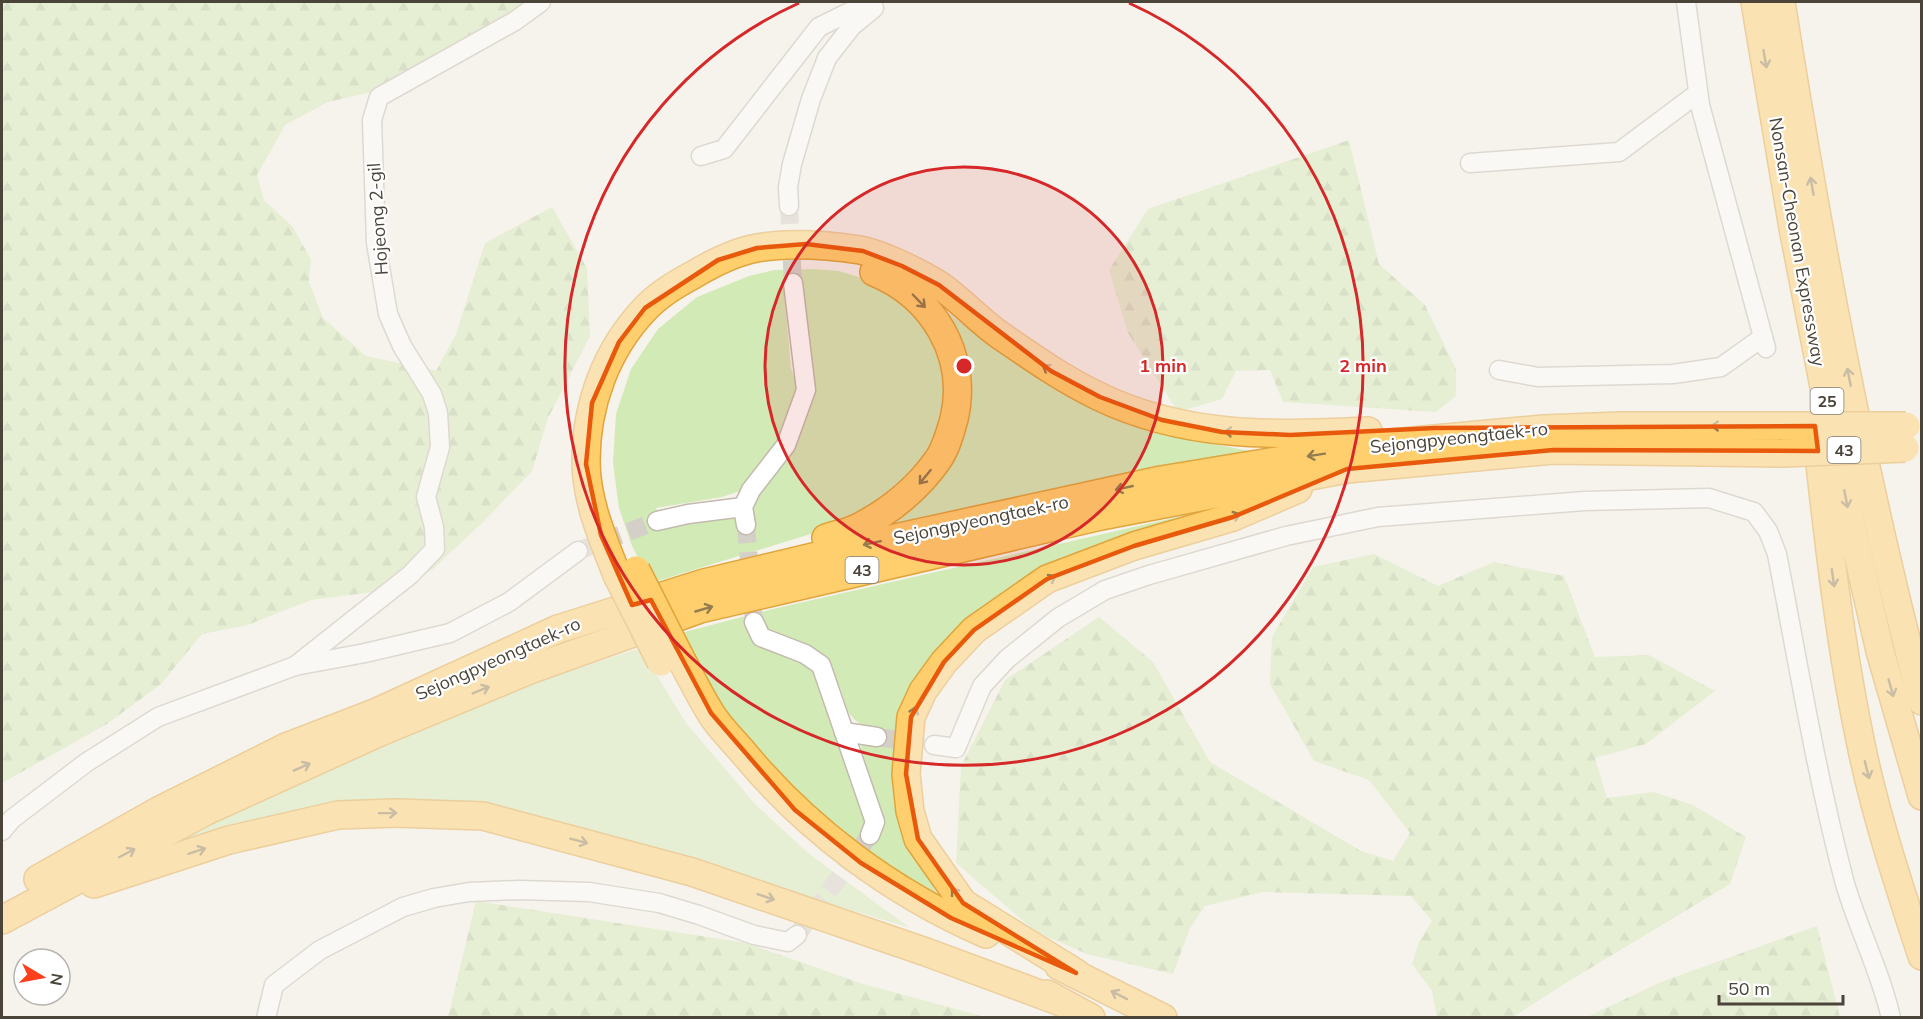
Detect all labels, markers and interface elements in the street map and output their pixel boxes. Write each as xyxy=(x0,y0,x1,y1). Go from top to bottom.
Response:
one-way arrow xyxy=(1759,49,1770,69)
street label: Nonsan-Cheonan Expressway xyxy=(1764,116,1831,369)
street label: Hojeong 2-gil xyxy=(362,162,393,276)
one-way arrow xyxy=(1807,177,1818,196)
one-way arrow xyxy=(912,294,926,309)
text: 1 min xyxy=(1139,354,1187,377)
text: 2 min xyxy=(1339,354,1387,377)
centre of rings xyxy=(954,356,974,376)
one-way arrow xyxy=(1042,363,1059,375)
one-way arrow xyxy=(1843,368,1854,388)
road number: 25 xyxy=(1810,388,1844,414)
street label: Sejongpyeongtaek-ro xyxy=(1369,417,1549,458)
one-way arrow xyxy=(1710,420,1730,432)
one-way arrow xyxy=(1223,427,1243,438)
road number: 43 xyxy=(1828,437,1860,463)
one-way arrow xyxy=(1307,449,1327,460)
one-way arrow xyxy=(918,469,931,485)
one-way arrow xyxy=(1115,483,1134,495)
one-way arrow xyxy=(1841,488,1852,508)
street label: Sejongpyeongtaek-ro xyxy=(891,490,1071,549)
one-way arrow xyxy=(1222,511,1241,522)
one-way arrow xyxy=(863,538,882,550)
road number: 43 xyxy=(846,557,878,583)
one-way arrow xyxy=(1828,567,1839,587)
one-way arrow xyxy=(1038,574,1056,585)
one-way arrow xyxy=(694,602,713,614)
street label: Sejongpyeongtaek-ro xyxy=(412,612,584,705)
one-way arrow xyxy=(1886,679,1897,698)
one-way arrow xyxy=(471,684,490,695)
one-way arrow xyxy=(909,706,920,725)
one-way arrow xyxy=(1862,760,1873,779)
one-way arrow xyxy=(293,761,311,773)
one-way arrow xyxy=(377,808,397,819)
one-way arrow xyxy=(570,836,589,847)
one-way arrow xyxy=(187,844,206,855)
one-way arrow xyxy=(118,846,136,858)
one-way arrow xyxy=(951,888,964,904)
one-way arrow xyxy=(756,892,775,903)
north arrow xyxy=(12,947,72,1007)
scale bar xyxy=(1719,968,1844,1006)
text: N xyxy=(46,972,68,987)
text: 50 m xyxy=(1728,977,1770,1000)
one-way arrow xyxy=(1111,989,1129,1001)

